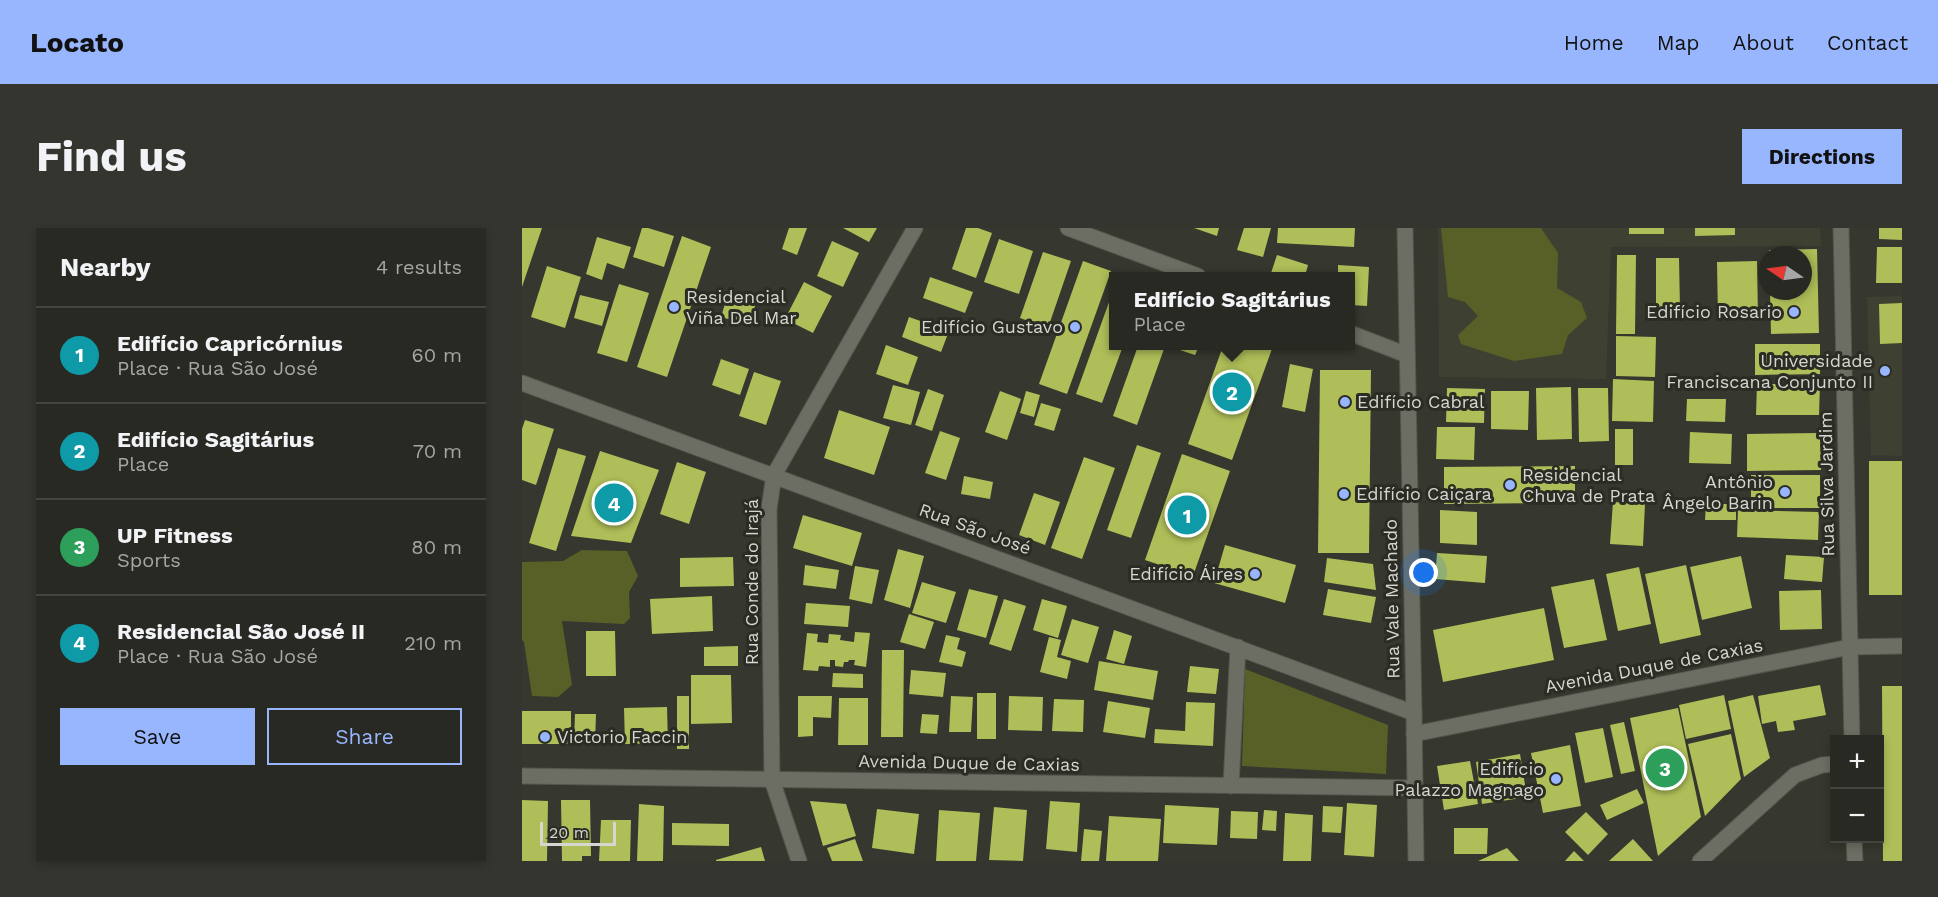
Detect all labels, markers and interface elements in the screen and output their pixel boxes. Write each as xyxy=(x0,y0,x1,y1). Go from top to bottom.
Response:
text: Locato xyxy=(30,26,124,59)
text: Home xyxy=(1564,30,1624,55)
text: Map xyxy=(1657,30,1700,55)
text: About xyxy=(1733,30,1794,55)
text: Contact xyxy=(1827,30,1908,55)
button: Directions xyxy=(1742,129,1902,184)
text: Find us xyxy=(36,132,187,181)
north arrow xyxy=(1758,246,1812,300)
text: Nearby xyxy=(60,252,151,282)
text: 4 results xyxy=(376,255,462,279)
popup xyxy=(1109,272,1355,350)
place label: Residencial Viña Del Mar xyxy=(686,286,797,328)
text: Edifício Sagitárius xyxy=(1133,287,1331,312)
marker: Residencial Viña Del Mar xyxy=(667,300,681,314)
place label: Edifício Rosario xyxy=(1646,301,1782,322)
marker: Edifício Rosario xyxy=(1787,305,1801,319)
text: Place xyxy=(1133,312,1186,336)
place label: Edifício Gustavo xyxy=(921,316,1063,337)
marker: Edifício Gustavo xyxy=(1068,320,1082,334)
text: Edifício Capricórnius xyxy=(117,331,343,356)
text: 1 xyxy=(75,343,84,367)
text: 60 m xyxy=(412,343,462,367)
place label: Universidade Franciscana Conjunto II xyxy=(1666,350,1873,392)
text: Place · Rua São José xyxy=(117,356,318,380)
marker: Universidade Franciscana Conjunto II xyxy=(1878,364,1892,378)
pin: 2 xyxy=(1212,370,1252,414)
place label: Edifício Cabral xyxy=(1357,391,1485,412)
marker: Edifício Cabral xyxy=(1338,395,1352,409)
street label: Rua Silva Jardim xyxy=(1815,411,1838,557)
text: Edifício Sagitárius xyxy=(117,427,314,452)
text: 2 xyxy=(74,439,85,463)
text: 70 m xyxy=(413,439,462,463)
text: Place xyxy=(117,452,169,476)
place label: Residencial Chuva de Prata xyxy=(1522,464,1655,506)
place label: Antônio Ângelo Barin xyxy=(1662,471,1773,513)
marker: Residencial Chuva de Prata xyxy=(1503,478,1517,492)
pin: 4 xyxy=(594,480,634,526)
place label: Edifício Caiçara xyxy=(1356,483,1492,504)
marker: Antônio Ângelo Barin xyxy=(1778,485,1792,499)
marker: Edifício Caiçara xyxy=(1337,487,1351,501)
pin: 1 xyxy=(1168,492,1206,538)
street label: Rua Conde do Irajá xyxy=(741,499,762,665)
street label: Rua São José xyxy=(916,499,1034,559)
street label: Rua Vale Machado xyxy=(1380,519,1403,679)
text: UP Fitness xyxy=(117,523,233,548)
text: 3 xyxy=(74,535,85,559)
text: 80 m xyxy=(411,535,462,559)
text: Sports xyxy=(117,548,181,572)
your location xyxy=(1409,558,1438,587)
place label: Edifício Áires xyxy=(1129,563,1243,584)
marker: Edifício Áires xyxy=(1248,567,1262,581)
text: Residencial São José II xyxy=(117,619,365,644)
text: 4 xyxy=(73,631,86,655)
text: 210 m xyxy=(404,631,462,655)
street label: Avenida Duque de Caxias xyxy=(1543,634,1765,697)
text: Place · Rua São José xyxy=(117,644,318,668)
button: Save xyxy=(60,708,255,765)
button: Share xyxy=(267,708,462,765)
place label: Victorio Faccin xyxy=(557,726,687,747)
marker: Victorio Faccin xyxy=(538,730,552,744)
map controls xyxy=(1830,735,1884,843)
button: + xyxy=(1830,735,1884,789)
pin: 3 xyxy=(1646,746,1684,790)
street label: Avenida Duque de Caxias xyxy=(858,750,1080,775)
place label: Edifício Palazzo Magnago xyxy=(1394,758,1544,800)
marker: Edifício Palazzo Magnago xyxy=(1549,772,1563,786)
button: − xyxy=(1830,789,1884,843)
scale bar xyxy=(540,819,616,846)
text: 20 m xyxy=(549,823,589,842)

